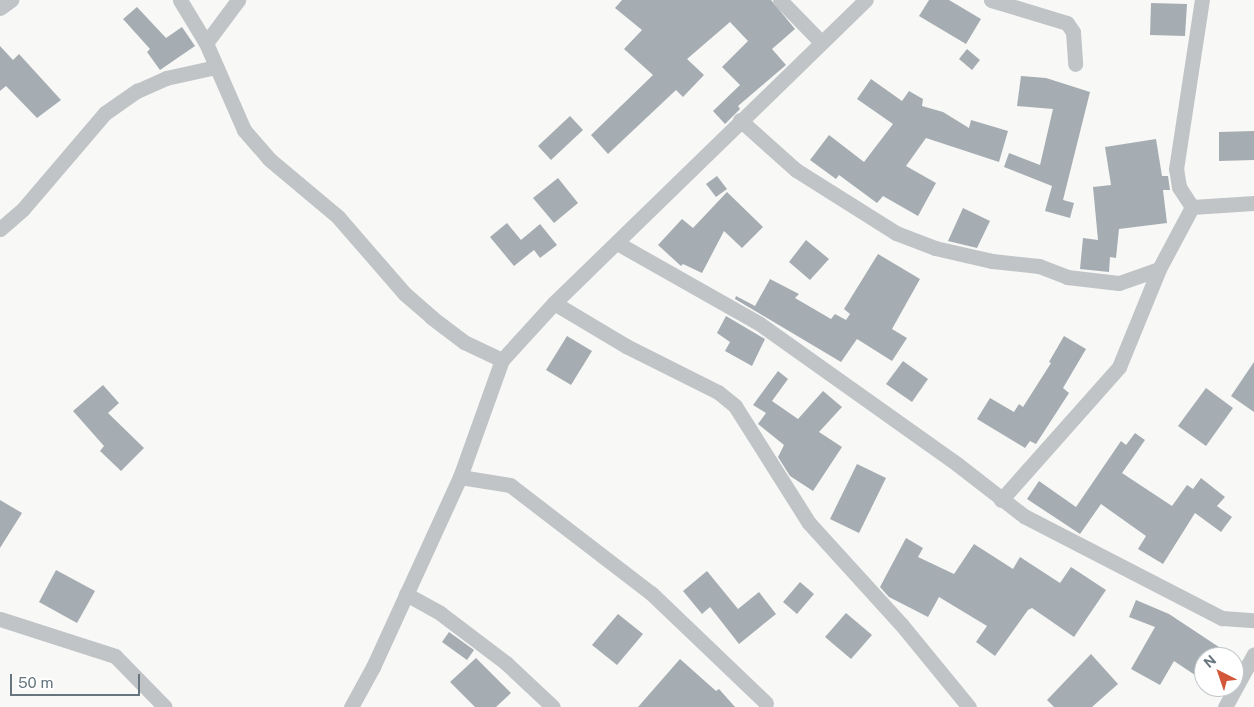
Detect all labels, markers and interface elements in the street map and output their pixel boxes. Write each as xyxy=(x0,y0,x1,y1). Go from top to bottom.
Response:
north arrow xyxy=(1194,647,1244,697)
text: N xyxy=(1200,652,1219,671)
scale bar xyxy=(12,664,142,696)
text: 50 m xyxy=(18,674,53,691)

